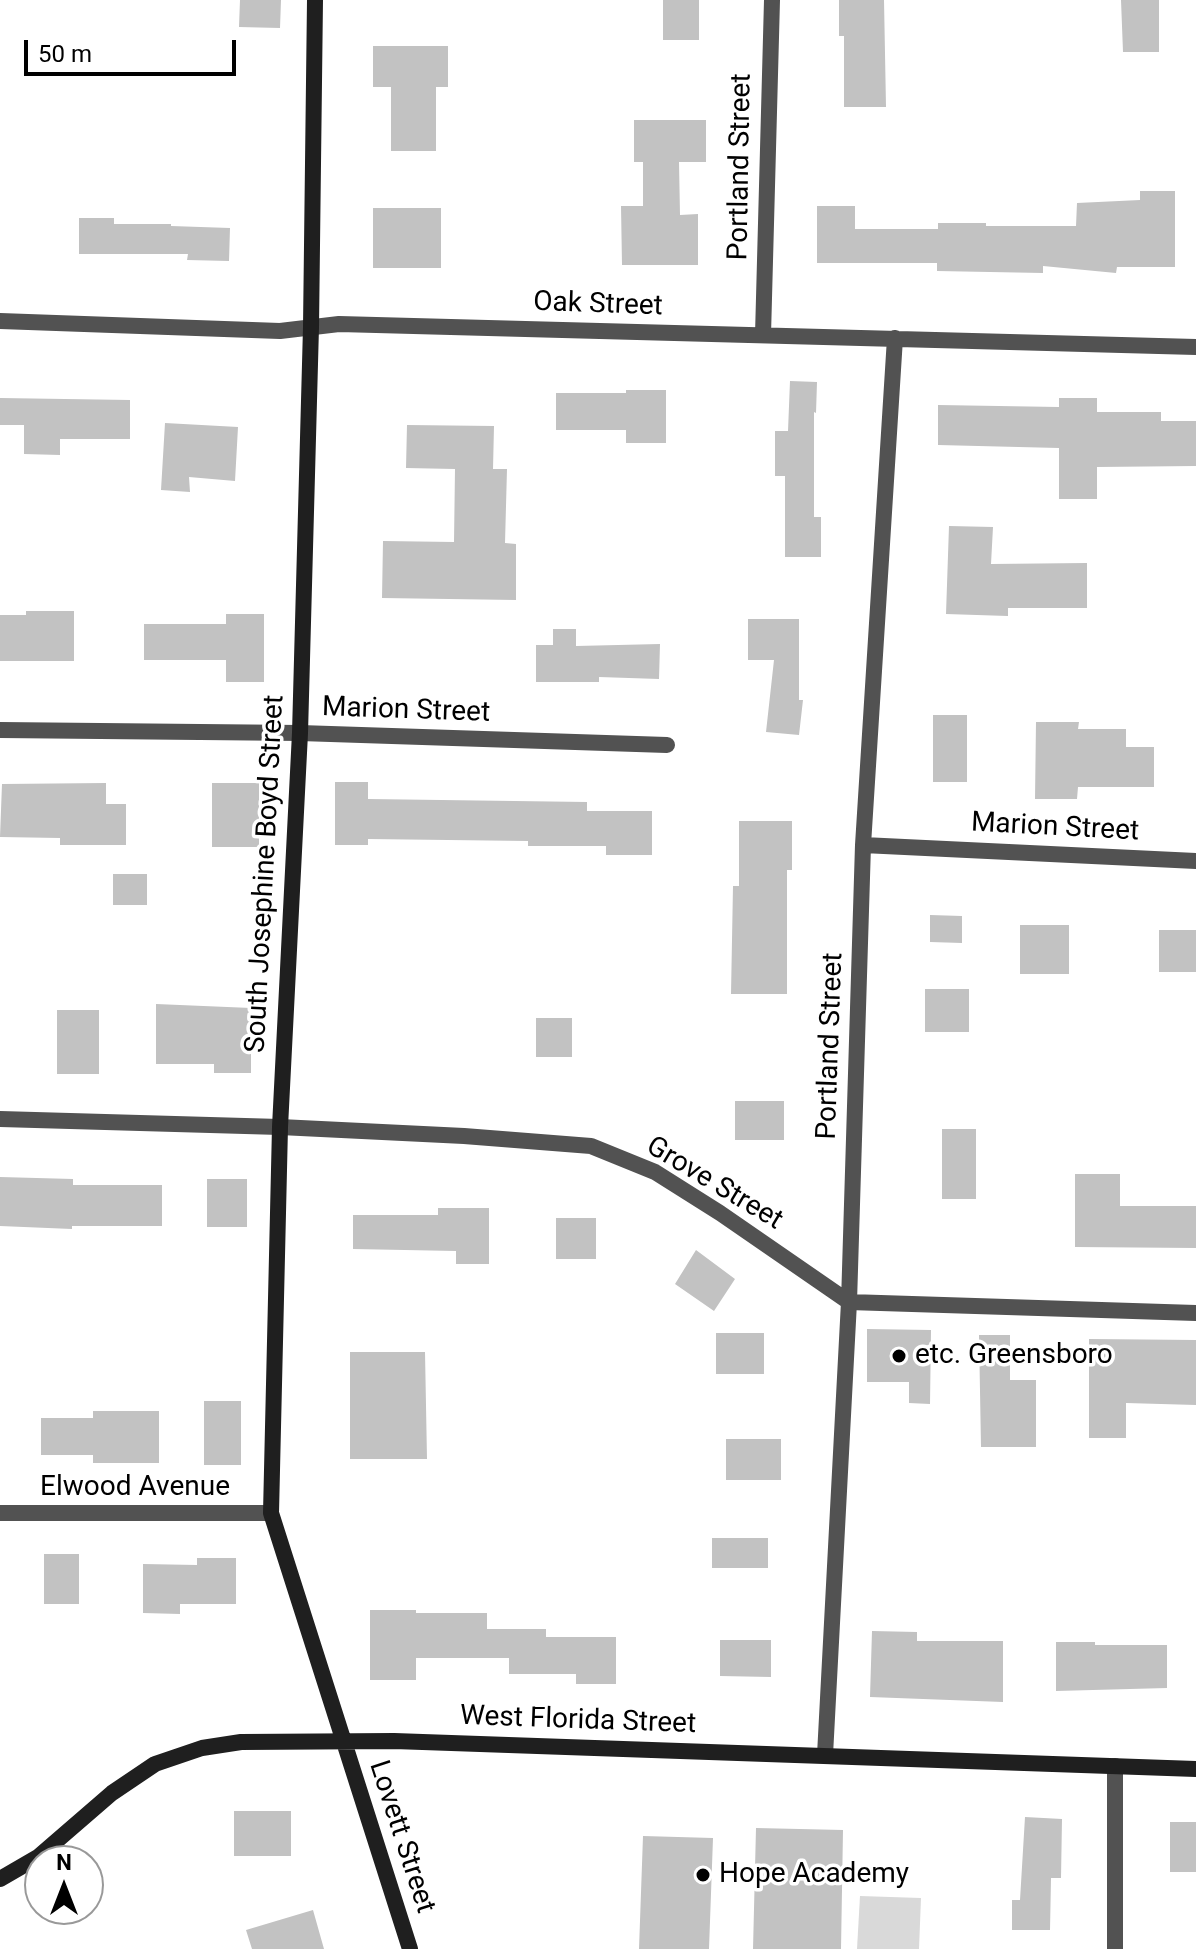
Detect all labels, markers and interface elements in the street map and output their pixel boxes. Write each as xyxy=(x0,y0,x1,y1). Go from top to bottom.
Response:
scale bar xyxy=(28,24,240,74)
text: 50 m xyxy=(38,40,92,68)
street label: Portland Street xyxy=(723,73,759,261)
street label: Oak Street xyxy=(533,286,663,324)
street label: Marion Street xyxy=(321,691,491,731)
street label: South Josephine Boyd Street xyxy=(240,694,292,1054)
street label: Marion Street xyxy=(970,807,1140,849)
street label: Portland Street xyxy=(811,952,851,1140)
street label: Grove Street xyxy=(640,1130,788,1238)
place label: etc. Greensboro xyxy=(915,1339,1113,1373)
marker: etc. Greensboro xyxy=(890,1347,908,1365)
street label: Elwood Avenue xyxy=(40,1471,230,1505)
street label: West Florida Street xyxy=(459,1700,697,1742)
street label: Lovett Street xyxy=(361,1757,441,1917)
north arrow xyxy=(24,1845,104,1925)
text: N xyxy=(56,1850,72,1875)
place label: Hope Academy xyxy=(719,1858,909,1892)
marker: Hope Academy xyxy=(694,1866,712,1884)

